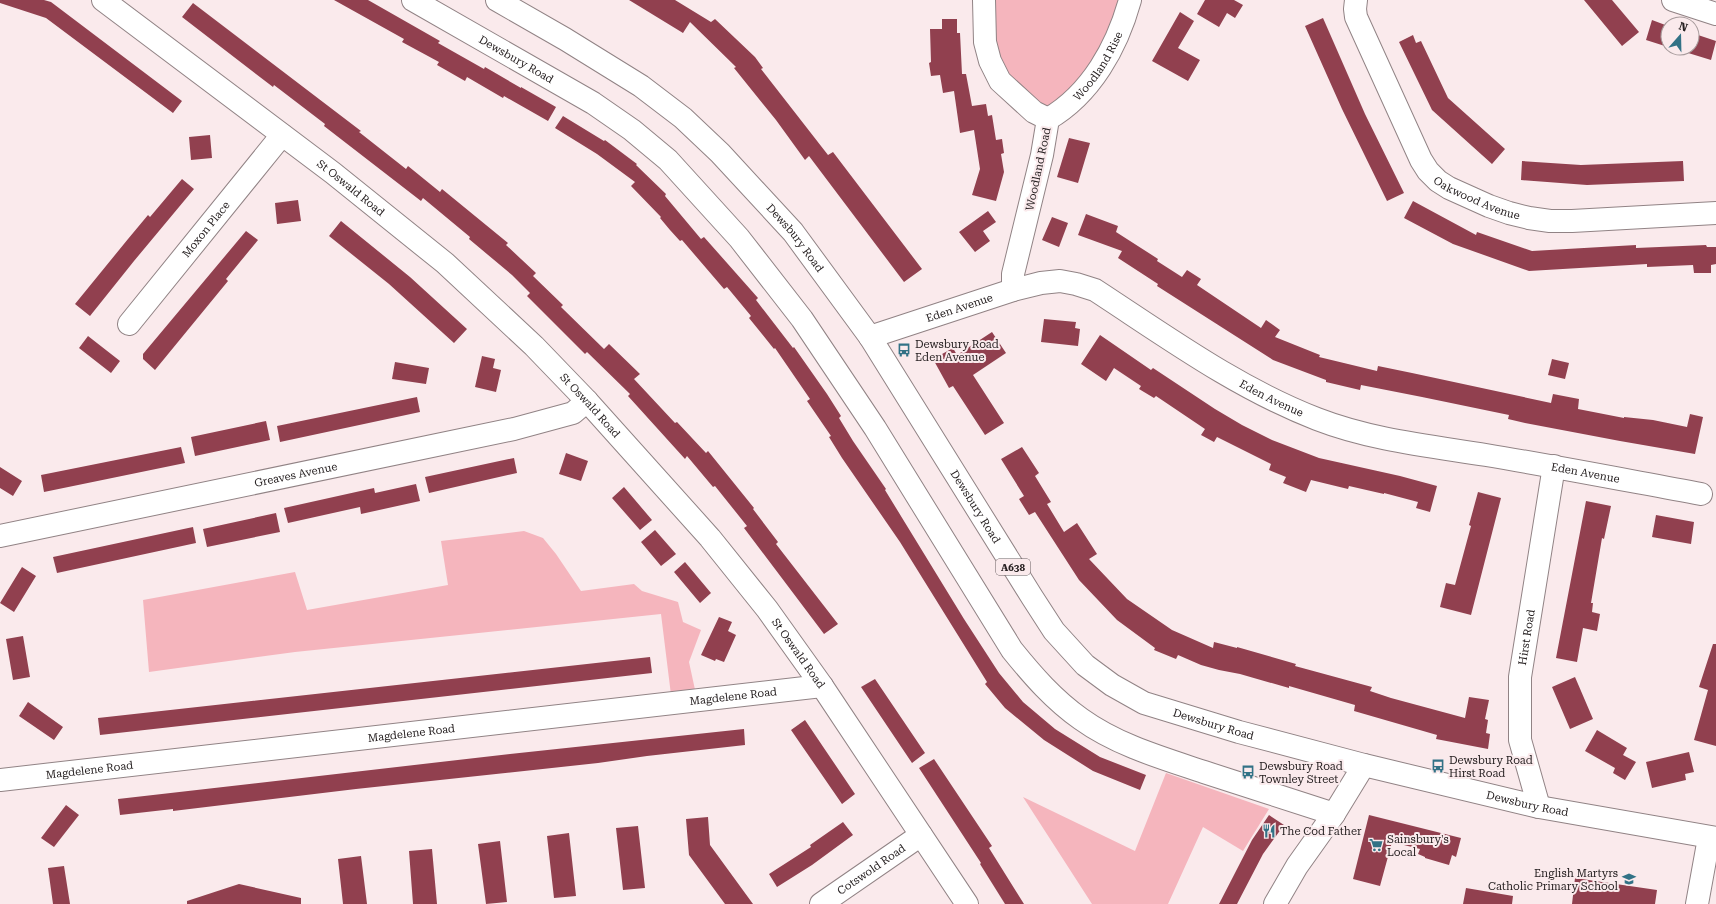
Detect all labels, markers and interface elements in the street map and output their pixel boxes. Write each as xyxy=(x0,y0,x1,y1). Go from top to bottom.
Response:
north arrow xyxy=(1660,16,1700,56)
text: N xyxy=(1677,20,1690,35)
street label: Woodland Rise xyxy=(1071,30,1125,103)
street label: Dewsbury Road xyxy=(476,33,556,86)
street label: Woodland Road xyxy=(1023,126,1054,212)
street label: St Oswald Road xyxy=(314,157,387,219)
street label: Oakwood Avenue xyxy=(1431,174,1521,223)
street label: Moxon Place xyxy=(180,199,233,260)
street label: Dewsbury Road xyxy=(763,201,826,275)
street label: Eden Avenue xyxy=(924,291,995,325)
place label: Dewsbury Road Eden Avenue xyxy=(915,338,999,364)
bus stop icon: Dewsbury Road Eden Avenue xyxy=(896,342,912,358)
street label: St Oswald Road xyxy=(557,371,623,441)
street label: Eden Avenue xyxy=(1237,377,1305,420)
street label: Greaves Avenue xyxy=(253,460,338,490)
street label: Eden Avenue xyxy=(1550,460,1621,486)
street label: Dewsbury Road xyxy=(948,468,1003,546)
road number: A638 xyxy=(996,559,1030,575)
street label: Hirst Road xyxy=(1516,608,1538,666)
street label: St Oswald Road xyxy=(769,616,828,691)
street label: Magdelene Road xyxy=(689,685,778,708)
street label: Dewsbury Road xyxy=(1171,706,1255,743)
street label: Magdelene Road xyxy=(367,722,456,745)
place label: Dewsbury Road Hirst Road xyxy=(1449,754,1533,780)
bus stop icon: Dewsbury Road Hirst Road xyxy=(1430,758,1446,774)
street label: Magdelene Road xyxy=(45,759,134,782)
place label: Dewsbury Road Townley Street xyxy=(1259,760,1343,786)
bus stop icon: Dewsbury Road Townley Street xyxy=(1240,764,1256,780)
street label: Dewsbury Road xyxy=(1485,789,1570,819)
restaurant icon: The Cod Father xyxy=(1261,823,1277,839)
place label: The Cod Father xyxy=(1280,825,1362,838)
place label: Sainsbury's Local xyxy=(1387,833,1449,859)
supermarket icon: Sainsbury's Local xyxy=(1368,837,1384,853)
street label: Cotswold Road xyxy=(835,842,908,898)
place label: English Martyrs Catholic Primary School xyxy=(1488,867,1619,893)
school or university icon: English Martyrs Catholic Primary School xyxy=(1621,871,1637,887)

